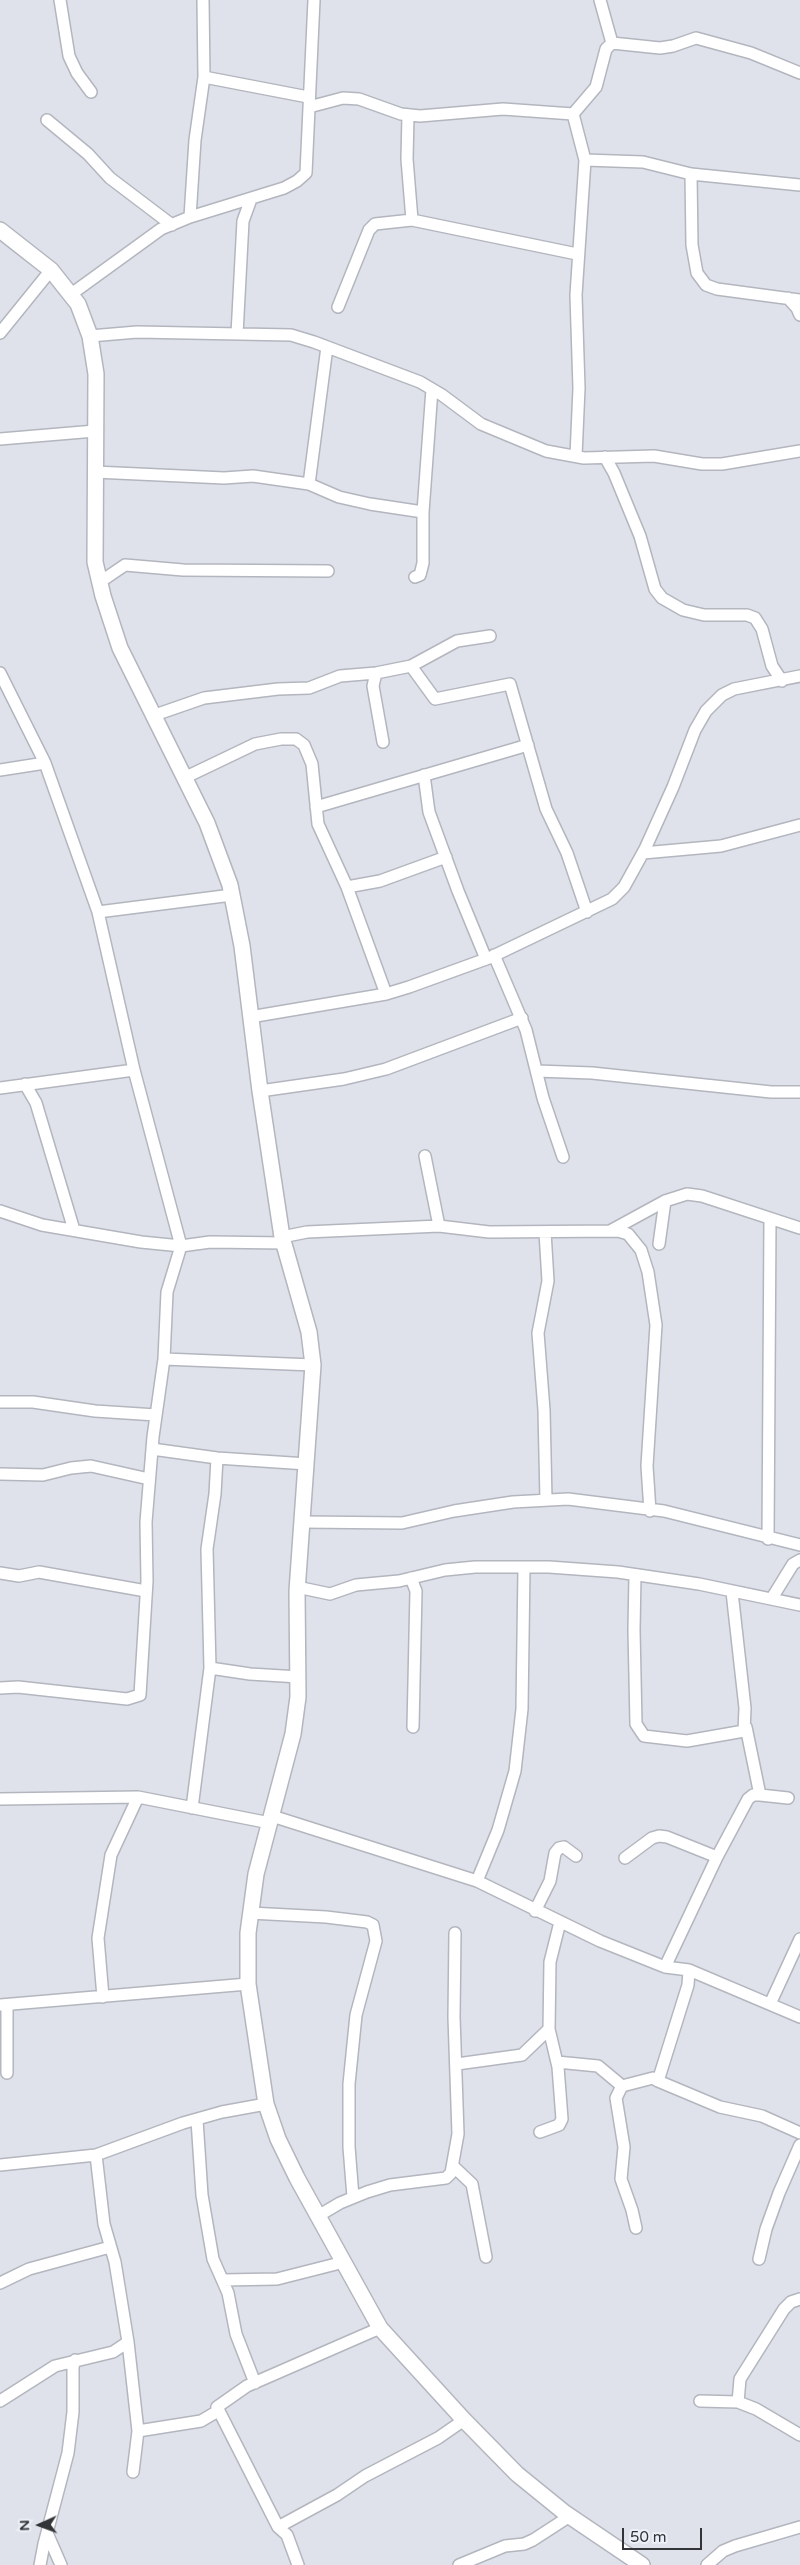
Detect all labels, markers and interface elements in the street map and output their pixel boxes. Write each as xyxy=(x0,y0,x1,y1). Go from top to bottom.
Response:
north arrow xyxy=(15,2500,65,2550)
scale bar xyxy=(625,2518,705,2550)
text: N xyxy=(16,2520,33,2531)
text: 50 m xyxy=(630,2528,667,2546)

